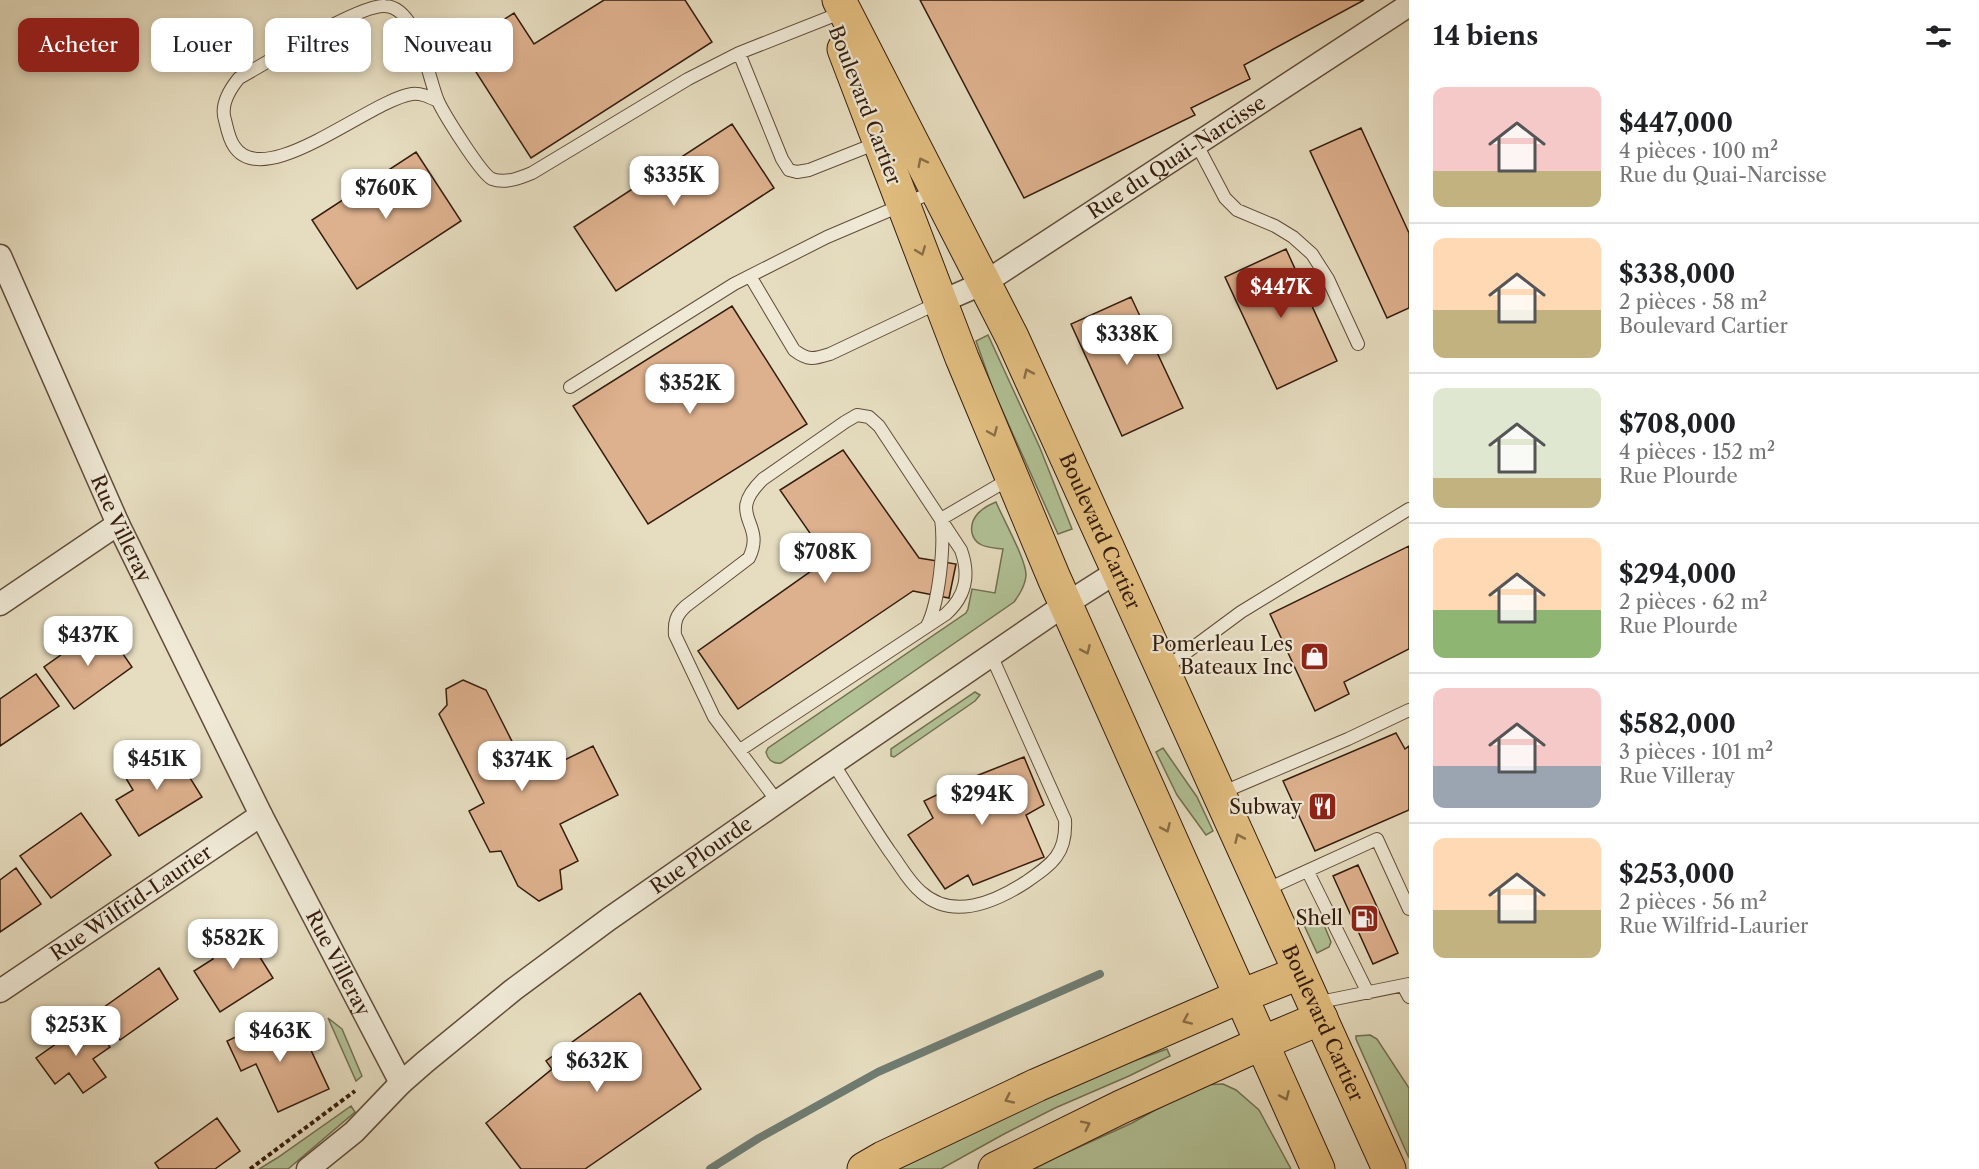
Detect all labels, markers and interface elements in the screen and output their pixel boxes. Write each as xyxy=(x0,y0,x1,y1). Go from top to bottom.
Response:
chip: Acheter xyxy=(18,18,139,72)
chip: Louer xyxy=(151,18,253,72)
chip: Filtres xyxy=(265,18,371,72)
chip: Nouveau xyxy=(383,18,513,72)
text: 14 biens xyxy=(1433,20,1538,52)
icon: filters xyxy=(1922,20,1955,53)
street label: Boulevard Cartier xyxy=(824,22,907,189)
street label: Rue du Quai-Narcisse xyxy=(1083,90,1270,224)
text: $447,000 xyxy=(1619,107,1733,139)
icon: home xyxy=(1481,111,1553,183)
text: 4 pièces · 100 m² xyxy=(1619,139,1778,163)
pin: $335K xyxy=(632,156,716,207)
one-way arrow xyxy=(918,157,929,168)
text: $335K xyxy=(644,163,704,187)
text: Rue du Quai-Narcisse xyxy=(1619,163,1827,187)
pin: $760K xyxy=(344,169,428,220)
text: $760K xyxy=(355,176,417,200)
one-way arrow xyxy=(914,245,926,256)
text: $338,000 xyxy=(1619,258,1735,290)
icon: home xyxy=(1481,262,1553,334)
pin: $447K xyxy=(1239,268,1323,319)
text: $447K xyxy=(1250,275,1312,299)
text: 2 pièces · 58 m² xyxy=(1619,290,1767,314)
text: Boulevard Cartier xyxy=(1619,314,1788,338)
pin: $338K xyxy=(1085,315,1169,366)
text: $338K xyxy=(1096,322,1158,346)
pin: $352K xyxy=(648,364,732,415)
one-way arrow xyxy=(1024,369,1036,380)
text: $352K xyxy=(659,371,721,395)
text: $708,000 xyxy=(1619,408,1736,440)
icon: home xyxy=(1481,412,1553,484)
one-way arrow xyxy=(986,426,998,437)
text: 4 pièces · 152 m² xyxy=(1619,440,1775,464)
street label: Boulevard Cartier xyxy=(1054,449,1146,614)
text: Rue Plourde xyxy=(1619,464,1738,488)
street label: Rue Villeray xyxy=(86,471,157,587)
pin: $708K xyxy=(783,533,867,584)
text: $708K xyxy=(794,540,856,564)
text: $294,000 xyxy=(1619,558,1736,590)
icon: home xyxy=(1481,562,1553,634)
text: 2 pièces · 62 m² xyxy=(1619,590,1767,614)
text: Rue Plourde xyxy=(1619,614,1738,638)
pin: $437K xyxy=(46,616,130,667)
text: $437K xyxy=(58,623,118,647)
place label: Pomerleau Les Bateaux Inc xyxy=(1151,632,1293,679)
shop icon: Pomerleau Les Bateaux Inc xyxy=(1298,640,1330,672)
one-way arrow xyxy=(1079,643,1091,654)
text: $582,000 xyxy=(1619,708,1736,740)
icon: home xyxy=(1481,712,1553,784)
pin: $451K xyxy=(115,740,199,791)
text: 3 pièces · 101 m² xyxy=(1619,740,1773,764)
pin: $374K xyxy=(480,741,564,792)
text: $451K xyxy=(127,747,187,771)
text: $374K xyxy=(492,748,552,772)
text: Rue Villeray xyxy=(1619,764,1735,788)
pin: $294K xyxy=(940,775,1024,826)
text: $294K xyxy=(951,782,1013,806)
restaurant icon: Subway xyxy=(1307,791,1339,823)
place label: Subway xyxy=(1229,795,1303,819)
street label: Rue Plourde xyxy=(645,811,757,899)
one-way arrow xyxy=(1159,821,1171,832)
one-way arrow xyxy=(1234,833,1246,844)
street label: Rue Wilfrid-Laurier xyxy=(46,839,217,966)
text: $253,000 xyxy=(1619,858,1734,890)
icon: home xyxy=(1481,862,1553,934)
text: 2 pièces · 56 m² xyxy=(1619,890,1767,914)
fuel station icon: Shell xyxy=(1348,902,1380,934)
street label: Rue Villeray xyxy=(301,906,376,1021)
place label: Shell xyxy=(1295,906,1343,930)
text: Rue Wilfrid-Laurier xyxy=(1619,914,1809,938)
pin: $582K xyxy=(191,919,275,970)
text: $582K xyxy=(202,926,264,950)
street label: Boulevard Cartier xyxy=(1277,941,1369,1106)
pin: $253K xyxy=(34,1006,118,1057)
pin: $463K xyxy=(238,1012,322,1063)
one-way arrow xyxy=(1183,1012,1194,1024)
text: $253K xyxy=(45,1013,107,1037)
text: $463K xyxy=(249,1019,311,1043)
pin: $632K xyxy=(555,1042,639,1093)
text: $632K xyxy=(566,1049,628,1073)
one-way arrow xyxy=(1278,1090,1290,1101)
one-way arrow xyxy=(1005,1091,1016,1103)
one-way arrow xyxy=(1079,1120,1090,1132)

